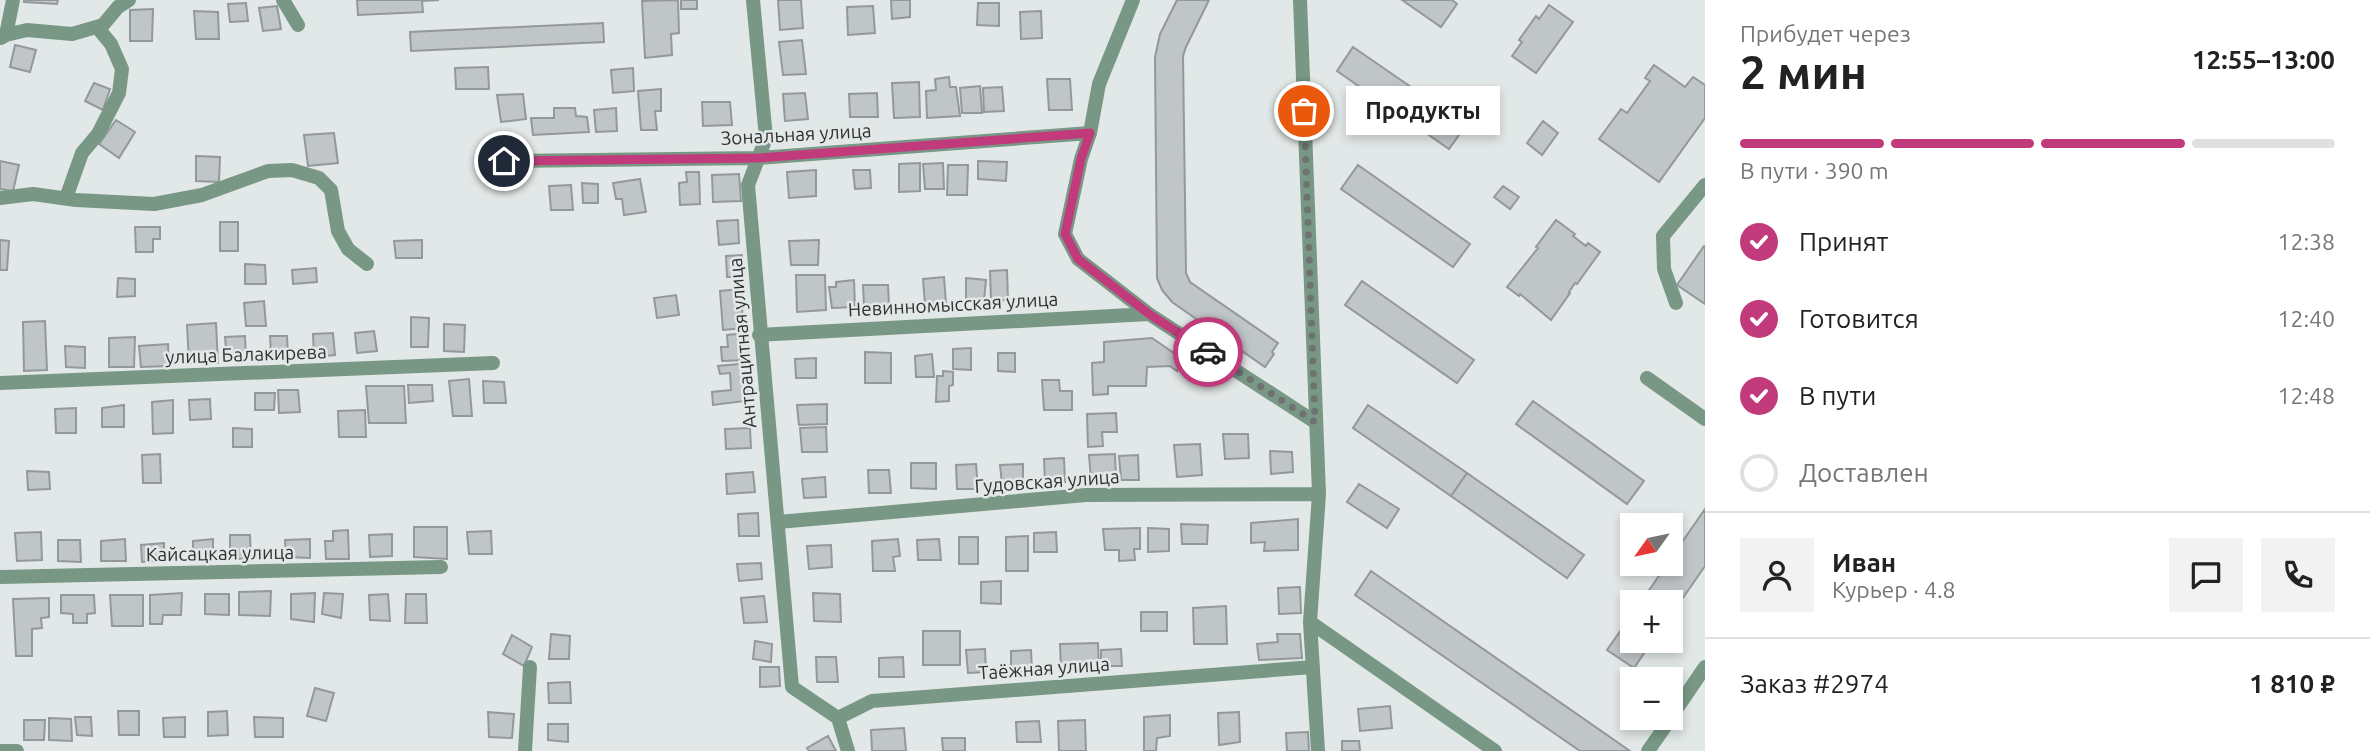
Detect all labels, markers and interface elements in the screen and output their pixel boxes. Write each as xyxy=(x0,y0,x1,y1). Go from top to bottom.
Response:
text: Прибудет через xyxy=(1740,21,1911,46)
text: 12:55–13:00 xyxy=(2192,45,2335,74)
text: 2 мин xyxy=(1740,46,1867,98)
pin xyxy=(1274,81,1334,141)
callout: Продукты xyxy=(1346,86,1500,136)
icon: bag xyxy=(1285,92,1323,130)
text: Продукты xyxy=(1365,98,1481,123)
street label: Зональная улица xyxy=(720,119,872,149)
pin xyxy=(474,131,534,191)
icon: home xyxy=(485,142,523,180)
text: В пути · 390 m xyxy=(1740,158,1889,183)
icon: check xyxy=(1740,223,1778,261)
text: Принят xyxy=(1799,227,1888,256)
text: 12:38 xyxy=(2277,229,2335,254)
street label: Антрацитная улица xyxy=(724,257,760,429)
street label: Невинномысская улица xyxy=(847,288,1059,320)
icon: check xyxy=(1740,300,1778,338)
text: Готовится xyxy=(1799,304,1919,333)
text: 12:40 xyxy=(2277,306,2335,331)
courier xyxy=(1173,317,1243,387)
icon: car xyxy=(1189,333,1227,371)
street label: улица Балакирева xyxy=(165,340,327,368)
icon: check xyxy=(1740,377,1778,415)
text: В пути xyxy=(1799,381,1876,410)
text: 12:48 xyxy=(2277,383,2335,408)
text: Доставлен xyxy=(1799,458,1929,487)
street label: Гудовская улица xyxy=(974,465,1120,497)
north arrow xyxy=(1620,513,1684,576)
map controls xyxy=(1620,513,1683,730)
button: person xyxy=(1740,538,1814,612)
button: chat xyxy=(2169,538,2243,612)
button: phone xyxy=(2261,538,2335,612)
street label: Кайсацкая улица xyxy=(146,541,294,565)
text: Иван xyxy=(1832,548,1896,577)
text: Курьер · 4.8 xyxy=(1832,577,1956,602)
button: + xyxy=(1620,590,1683,653)
street label: Таёжная улица xyxy=(978,652,1110,684)
button: − xyxy=(1620,667,1683,730)
text: Заказ #2974 xyxy=(1740,669,1889,698)
text: 1 810 ₽ xyxy=(2249,669,2335,698)

